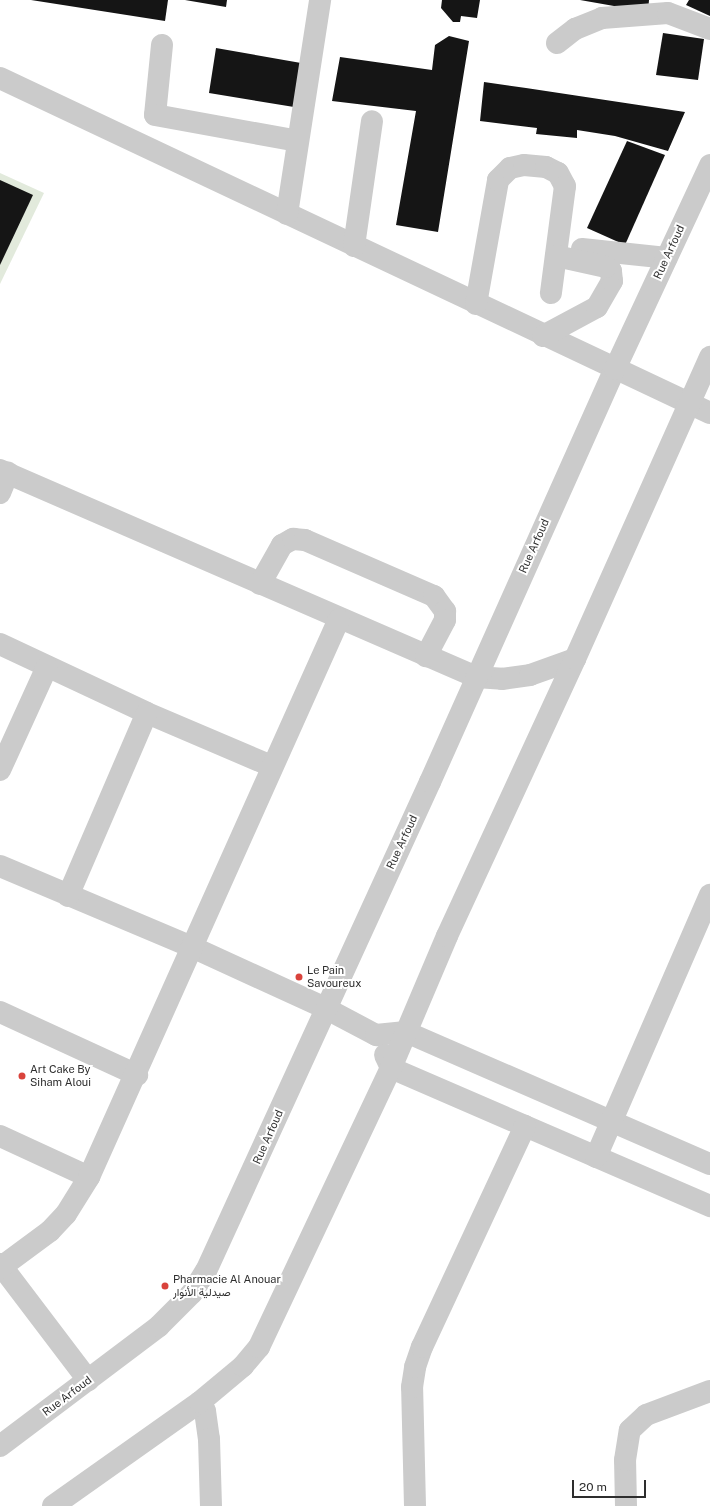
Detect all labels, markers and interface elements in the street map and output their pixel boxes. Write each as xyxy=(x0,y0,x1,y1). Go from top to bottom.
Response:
street label: Rue Arfoud xyxy=(651,223,687,281)
street label: Rue Arfoud xyxy=(516,517,552,575)
street label: Rue Arfoud xyxy=(384,813,420,871)
place label: Le Pain Savoureux xyxy=(307,964,361,990)
marker: Le Pain Savoureux xyxy=(294,972,304,982)
place label: Art Cake By Siham Aloui xyxy=(30,1063,91,1089)
marker: Art Cake By Siham Aloui xyxy=(17,1071,27,1081)
street label: Rue Arfoud xyxy=(250,1108,286,1166)
place label: Pharmacie Al Anouar صيدلية الأنوار xyxy=(173,1273,281,1299)
marker: Pharmacie Al Anouar صيدلية الأنوار xyxy=(160,1281,170,1291)
street label: Rue Arfoud xyxy=(40,1373,94,1419)
scale bar xyxy=(574,1472,648,1498)
text: 20 m xyxy=(579,1480,607,1494)

